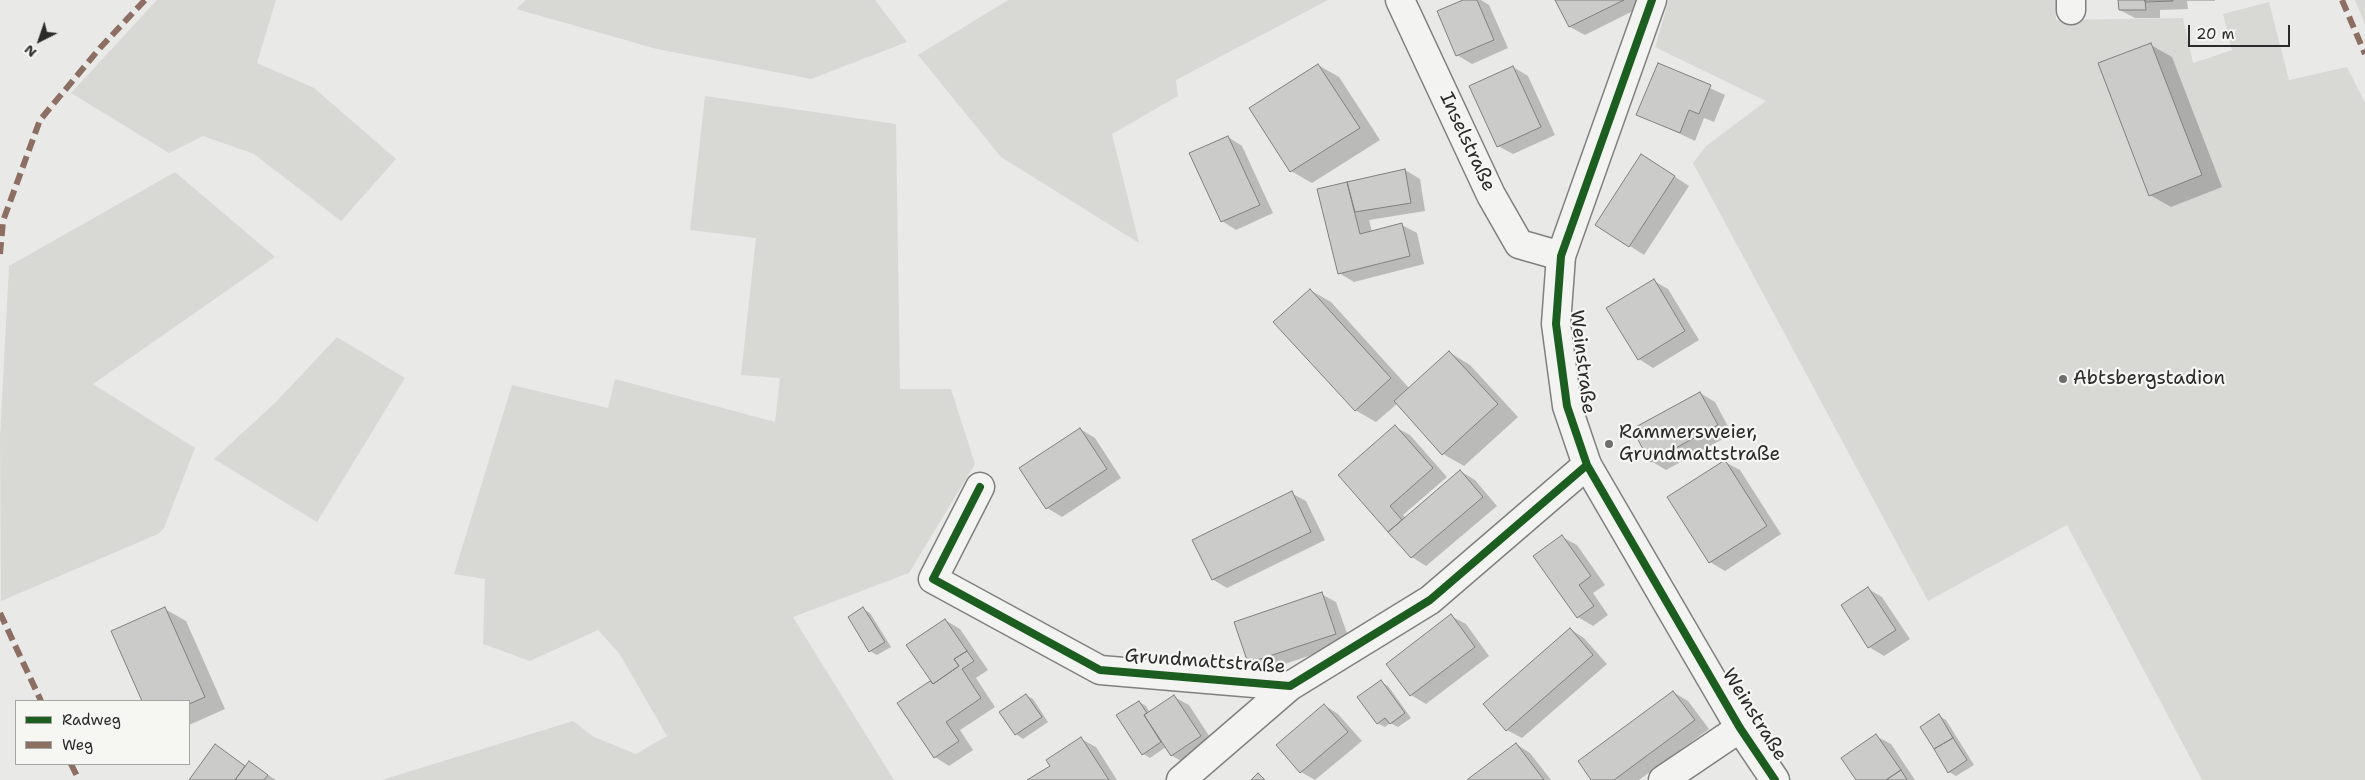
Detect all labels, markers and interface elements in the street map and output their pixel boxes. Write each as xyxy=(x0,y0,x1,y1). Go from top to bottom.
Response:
north arrow xyxy=(15,15,65,65)
scale bar xyxy=(2190,15,2292,47)
text: 20 m xyxy=(2196,24,2235,44)
text: N xyxy=(20,41,40,62)
street label: Inselstraße xyxy=(1434,89,1500,195)
street label: Weinstraße xyxy=(1564,309,1600,415)
place label: Abtsbergstadion xyxy=(2073,368,2225,390)
marker: Abtsbergstadion xyxy=(2057,373,2069,385)
place label: Rammersweier, Grundmattstraße xyxy=(1619,422,1780,466)
marker: Rammersweier, Grundmattstraße xyxy=(1603,438,1615,450)
street label: Grundmattstraße xyxy=(1124,645,1286,679)
street label: Weinstraße xyxy=(1717,665,1791,765)
legend xyxy=(15,700,190,765)
text: Radweg xyxy=(62,710,121,730)
text: Weg xyxy=(62,735,93,755)

